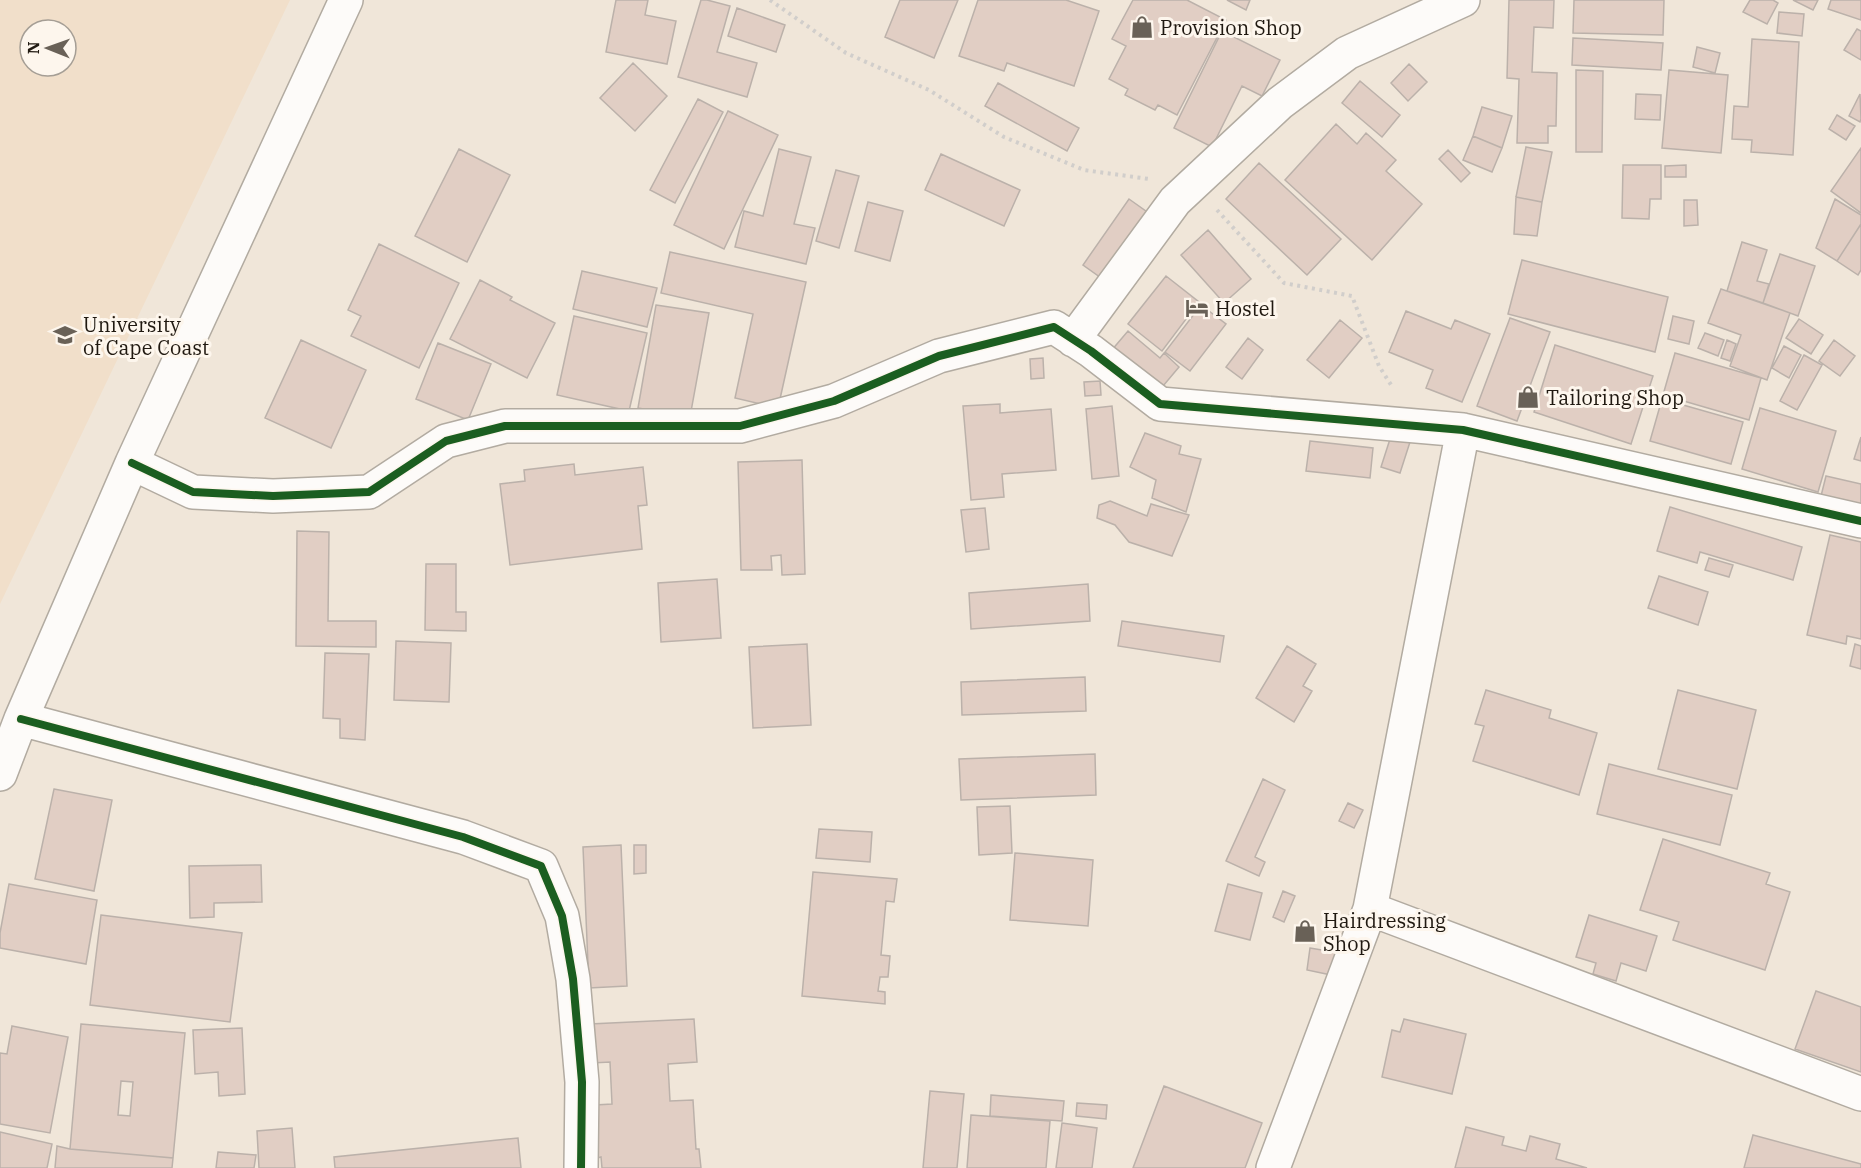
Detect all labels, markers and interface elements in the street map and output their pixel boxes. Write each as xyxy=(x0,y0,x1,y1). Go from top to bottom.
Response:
shop icon: Provision Shop xyxy=(1129,14,1155,40)
place label: Provision Shop xyxy=(1160,14,1302,41)
north arrow xyxy=(18,18,78,78)
text: N xyxy=(23,41,43,54)
hotel icon: Hostel xyxy=(1184,295,1210,321)
place label: Hostel xyxy=(1215,295,1275,322)
place label: University of Cape Coast xyxy=(83,311,209,361)
school or university icon: University of Cape Coast xyxy=(52,322,78,348)
shop icon: Tailoring Shop xyxy=(1515,384,1541,410)
place label: Tailoring Shop xyxy=(1546,384,1684,411)
place label: Hairdressing Shop xyxy=(1323,907,1446,957)
shop icon: Hairdressing Shop xyxy=(1292,918,1318,944)

